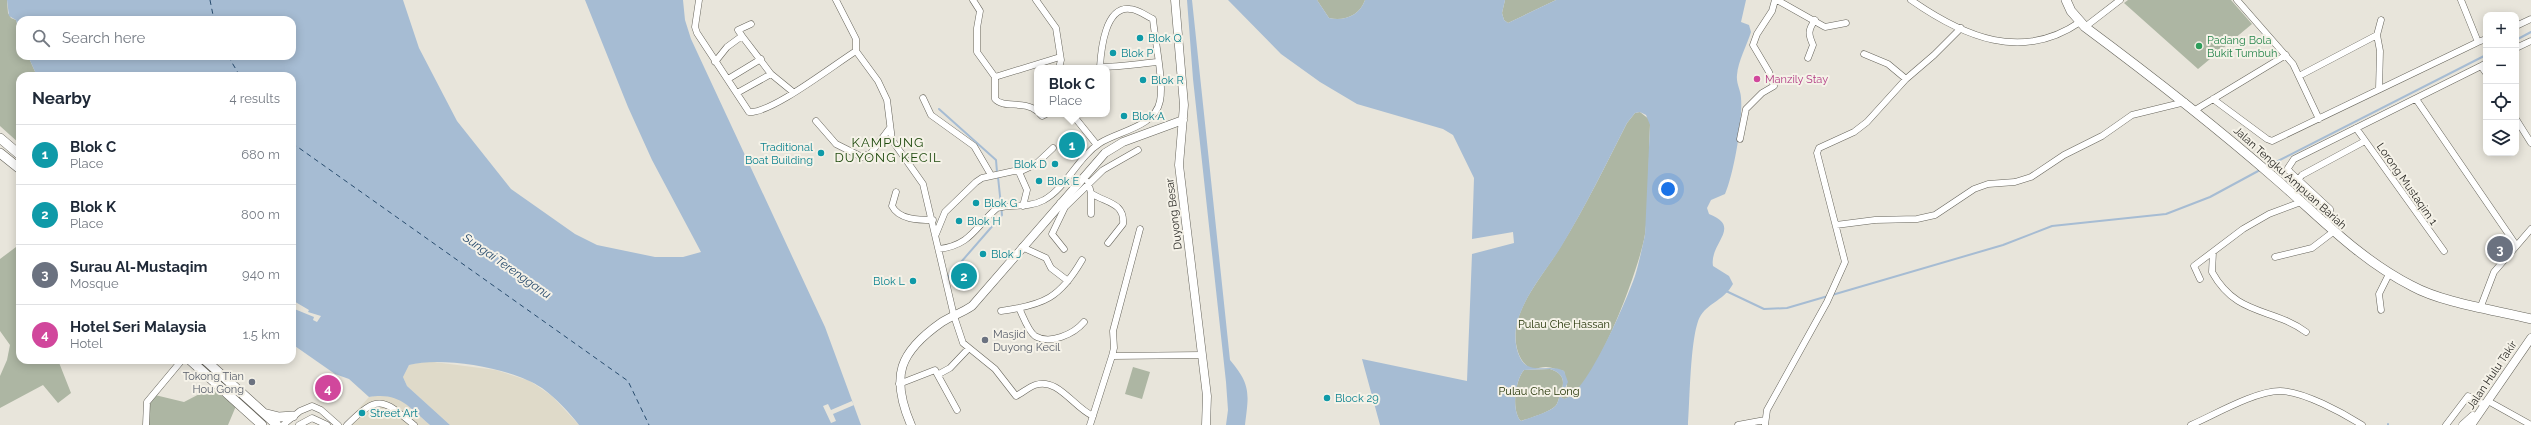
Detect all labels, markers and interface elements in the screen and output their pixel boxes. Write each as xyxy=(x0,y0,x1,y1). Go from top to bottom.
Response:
map controls xyxy=(2483,12,2519,156)
button: + xyxy=(2483,12,2519,48)
search box xyxy=(16,16,296,60)
icon: search xyxy=(30,27,52,49)
text: Search here xyxy=(62,29,145,47)
place label: Blok Q xyxy=(1148,32,1182,45)
marker: Blok Q xyxy=(1135,33,1145,43)
place label: Padang Bola Bukit Tumbuh xyxy=(2207,34,2277,60)
marker: Padang Bola Bukit Tumbuh xyxy=(2194,41,2204,51)
place label: Blok P xyxy=(1121,47,1153,60)
marker: Blok P xyxy=(1108,48,1118,58)
button: − xyxy=(2483,48,2519,84)
popup xyxy=(1034,65,1110,117)
place label: Manzily Stay xyxy=(1765,73,1828,86)
place label: Blok R xyxy=(1151,74,1184,87)
marker: Manzily Stay xyxy=(1752,74,1762,84)
text: Blok C xyxy=(1049,75,1095,93)
marker: Blok R xyxy=(1138,75,1148,85)
button: locate xyxy=(2483,84,2519,120)
text: Nearby xyxy=(32,88,91,108)
text: 4 results xyxy=(229,91,280,106)
text: Place xyxy=(1049,93,1082,108)
place label: Blok A xyxy=(1132,110,1165,123)
marker: Blok A xyxy=(1119,111,1129,121)
button: layers xyxy=(2483,120,2519,156)
street label: Jalan Tengku Ampuan Bariah xyxy=(2231,124,2349,232)
pin: 1 xyxy=(1059,130,1085,160)
district label: KAMPUNG DUYONG KECIL xyxy=(834,135,942,165)
text: Blok C xyxy=(70,138,116,156)
place label: Traditional Boat Building xyxy=(745,141,813,167)
street label: Lorong Mustaqim 1 xyxy=(2374,141,2440,228)
text: 1 xyxy=(42,147,48,162)
text: 680 m xyxy=(241,147,280,162)
marker: Traditional Boat Building xyxy=(816,148,826,158)
text: Place xyxy=(70,156,103,171)
place label: Blok D xyxy=(1014,158,1047,171)
marker: Blok D xyxy=(1050,159,1060,169)
place label: Blok E xyxy=(1047,175,1079,188)
marker: Blok E xyxy=(1034,176,1044,186)
street label: Duyong Besar xyxy=(1163,178,1185,250)
your location xyxy=(1658,179,1678,199)
place label: Blok G xyxy=(984,197,1017,210)
text: Blok K xyxy=(70,198,116,216)
marker: Blok G xyxy=(971,198,981,208)
text: 2 xyxy=(41,207,49,222)
text: 800 m xyxy=(241,207,280,222)
place label: Blok H xyxy=(967,215,1001,228)
text: Place xyxy=(70,216,103,231)
marker: Blok H xyxy=(954,216,964,226)
water label: Sungai Terengganu xyxy=(460,230,554,302)
pin: 3 xyxy=(2487,234,2513,264)
place label: Blok J xyxy=(991,248,1022,261)
marker: Blok J xyxy=(978,249,988,259)
text: Surau Al-Mustaqim xyxy=(70,258,207,276)
pin: 2 xyxy=(951,261,977,291)
text: 3 xyxy=(41,267,49,282)
text: 940 m xyxy=(242,267,280,282)
place label: Blok L xyxy=(873,275,906,288)
text: Mosque xyxy=(70,276,119,291)
marker: Blok L xyxy=(908,276,918,286)
text: Hotel Seri Malaysia xyxy=(70,318,206,336)
park label: Pulau Che Hassan xyxy=(1518,318,1610,331)
text: 4 xyxy=(41,327,49,342)
text: 1.5 km xyxy=(243,327,280,342)
place label: Masjid Duyong Kecil xyxy=(993,328,1060,354)
marker: Masjid Duyong Kecil xyxy=(980,335,990,345)
text: Hotel xyxy=(70,336,103,351)
street label: Jalan Hulu Takir xyxy=(2464,338,2520,412)
place label: Tokong Tian Hou Gong xyxy=(183,370,244,396)
pin: 4 xyxy=(315,373,341,403)
marker: Tokong Tian Hou Gong xyxy=(247,377,257,387)
park label: Pulau Che Long xyxy=(1499,385,1579,398)
place label: Block 29 xyxy=(1335,392,1379,405)
marker: Block 29 xyxy=(1322,393,1332,403)
place label: Street Art xyxy=(370,407,418,420)
marker: Street Art xyxy=(357,408,367,418)

